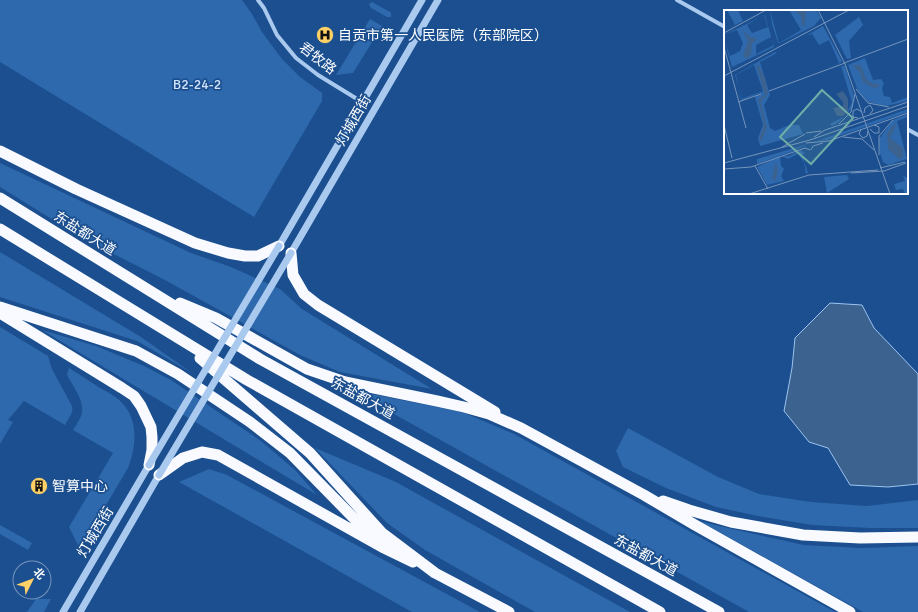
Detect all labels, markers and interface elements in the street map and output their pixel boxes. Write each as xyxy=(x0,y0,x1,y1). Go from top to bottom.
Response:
inset map xyxy=(724,10,908,194)
hospital icon: 自贡市第一人民医院（东部院区） xyxy=(315,25,335,45)
place label: 自贡市第一人民医院（东部院区） xyxy=(338,27,548,44)
street label: 君牧路 xyxy=(296,39,339,78)
park label: B2-24-2 xyxy=(173,76,221,93)
street label: 灯城西街 xyxy=(332,92,375,149)
street label: 东盐都大道 xyxy=(51,208,119,259)
street label: 东盐都大道 xyxy=(328,374,397,423)
building icon: 智算中心 xyxy=(29,476,49,496)
place label: 智算中心 xyxy=(52,478,108,495)
street label: 灯城西街 xyxy=(74,504,117,561)
street label: 东盐都大道 xyxy=(611,531,680,580)
north arrow xyxy=(12,560,52,600)
text: 北 xyxy=(31,565,48,582)

